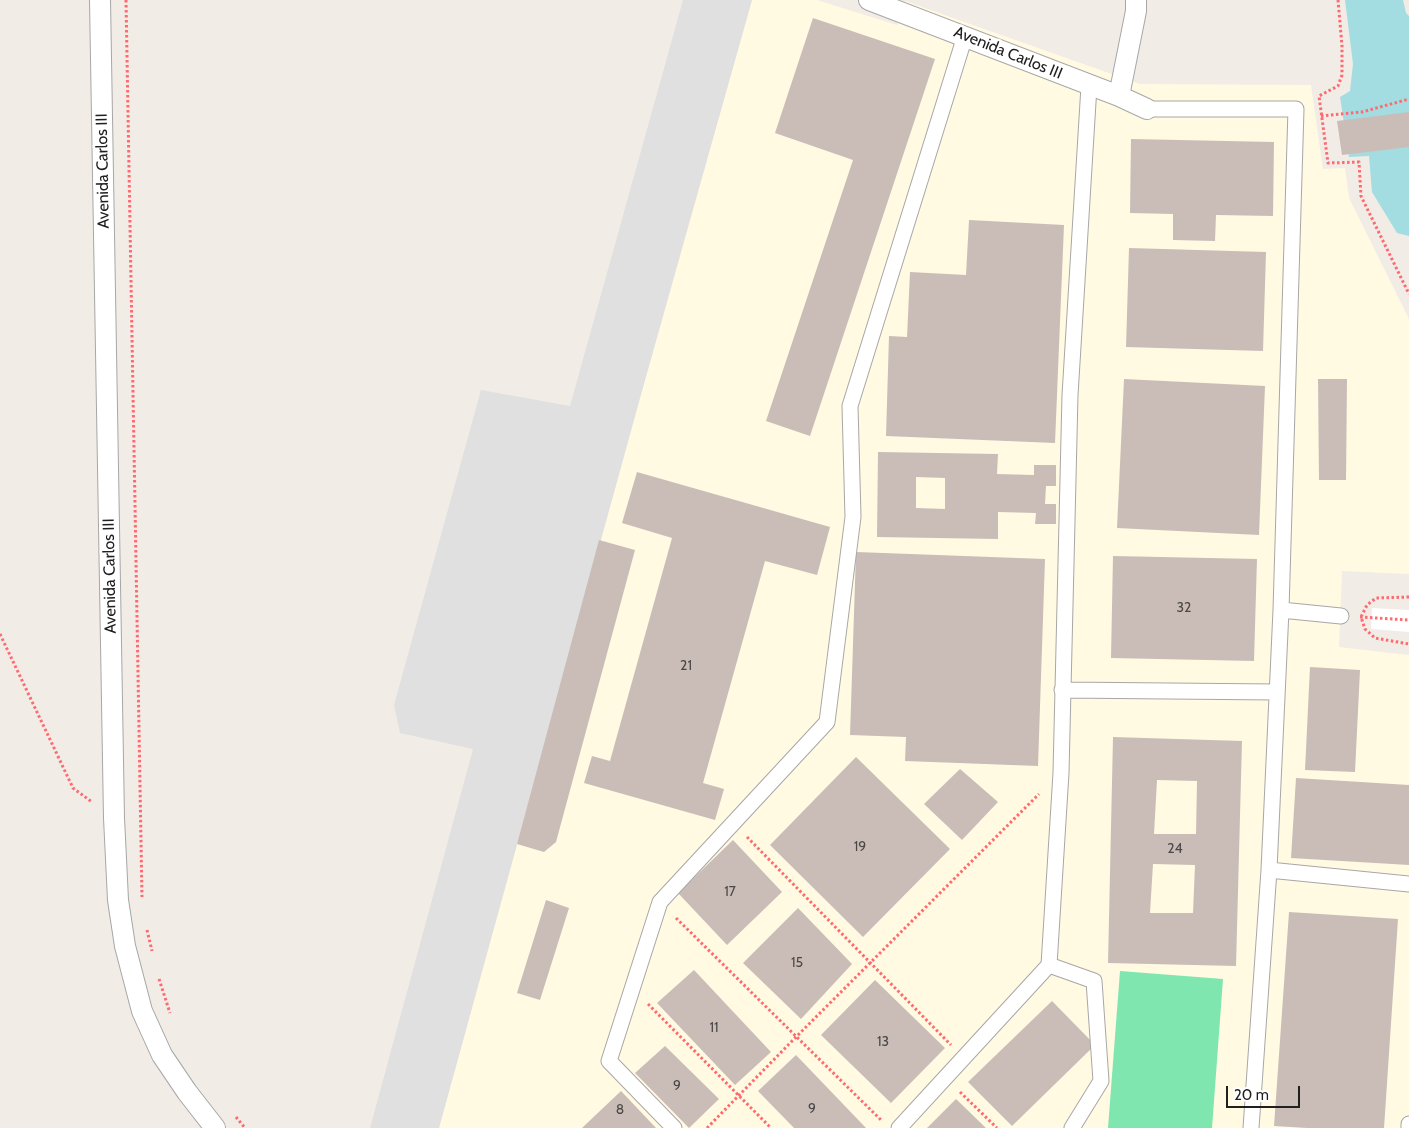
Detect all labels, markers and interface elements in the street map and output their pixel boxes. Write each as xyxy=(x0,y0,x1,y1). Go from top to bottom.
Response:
street label: Avenida Carlos III xyxy=(951,23,1065,83)
street label: Avenida Carlos III xyxy=(92,113,114,229)
street label: Avenida Carlos III xyxy=(99,518,121,634)
house number: 32 xyxy=(1177,600,1191,616)
house number: 21 xyxy=(680,658,692,674)
house number: 19 xyxy=(854,839,866,855)
house number: 24 xyxy=(1167,841,1183,857)
house number: 17 xyxy=(724,884,736,900)
house number: 15 xyxy=(791,955,803,971)
house number: 11 xyxy=(709,1020,719,1036)
house number: 13 xyxy=(877,1034,889,1050)
scale bar xyxy=(1229,1076,1303,1108)
house number: 9 xyxy=(673,1078,681,1094)
text: 20 m xyxy=(1234,1086,1269,1104)
house number: 9 xyxy=(808,1101,816,1117)
house number: 8 xyxy=(616,1102,624,1118)

